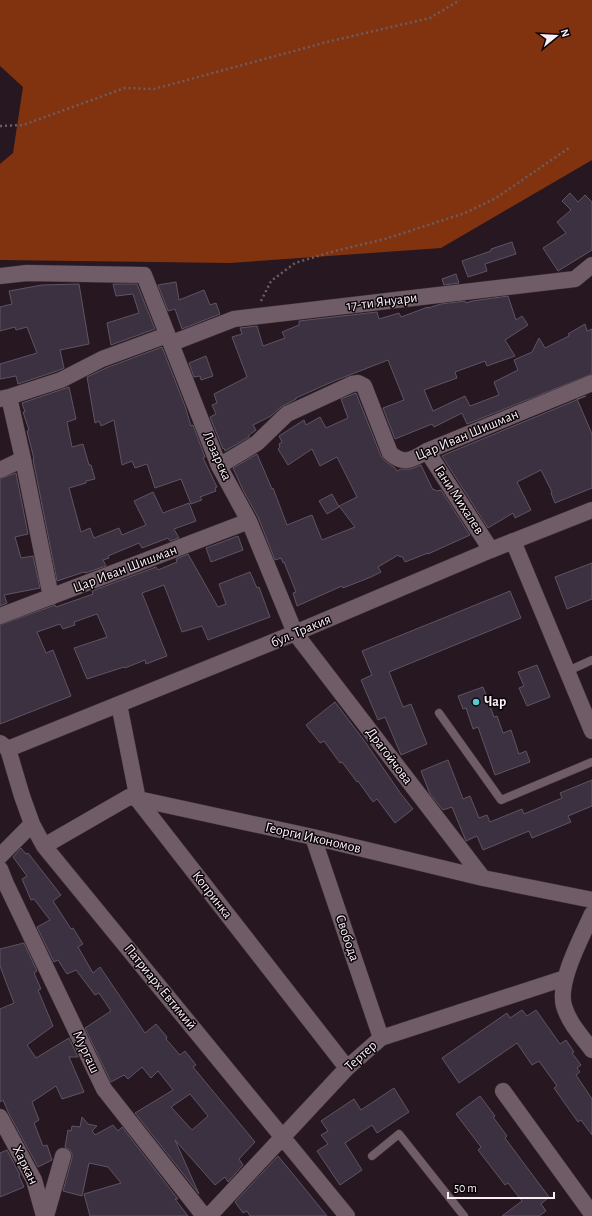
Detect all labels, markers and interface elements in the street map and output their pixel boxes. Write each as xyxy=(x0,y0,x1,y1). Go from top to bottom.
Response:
north arrow xyxy=(536,16,576,56)
text: N xyxy=(559,28,571,38)
street label: 17-ти Януари xyxy=(346,291,418,313)
street label: Цар Иван Шишман xyxy=(414,407,520,463)
street label: Лозарска xyxy=(200,429,234,483)
street label: Гани Михалев xyxy=(432,463,486,537)
street label: Цар Иван Шишман xyxy=(71,543,179,595)
street label: бул. Тракия xyxy=(269,612,333,650)
place label: Чар xyxy=(484,695,506,709)
marker: Чар xyxy=(471,697,481,707)
street label: Драгойчова xyxy=(363,725,415,787)
street label: Георги Икономов xyxy=(264,820,362,856)
street label: Копринка xyxy=(189,869,235,922)
street label: Свобода xyxy=(333,913,362,964)
street label: Патриарх Евтимий xyxy=(121,942,199,1032)
street label: Мургаш xyxy=(70,1029,102,1075)
street label: Тертер xyxy=(342,1038,380,1074)
street label: Харкан xyxy=(10,1143,40,1187)
scale bar xyxy=(448,1174,554,1200)
text: 50 m xyxy=(454,1182,477,1194)

